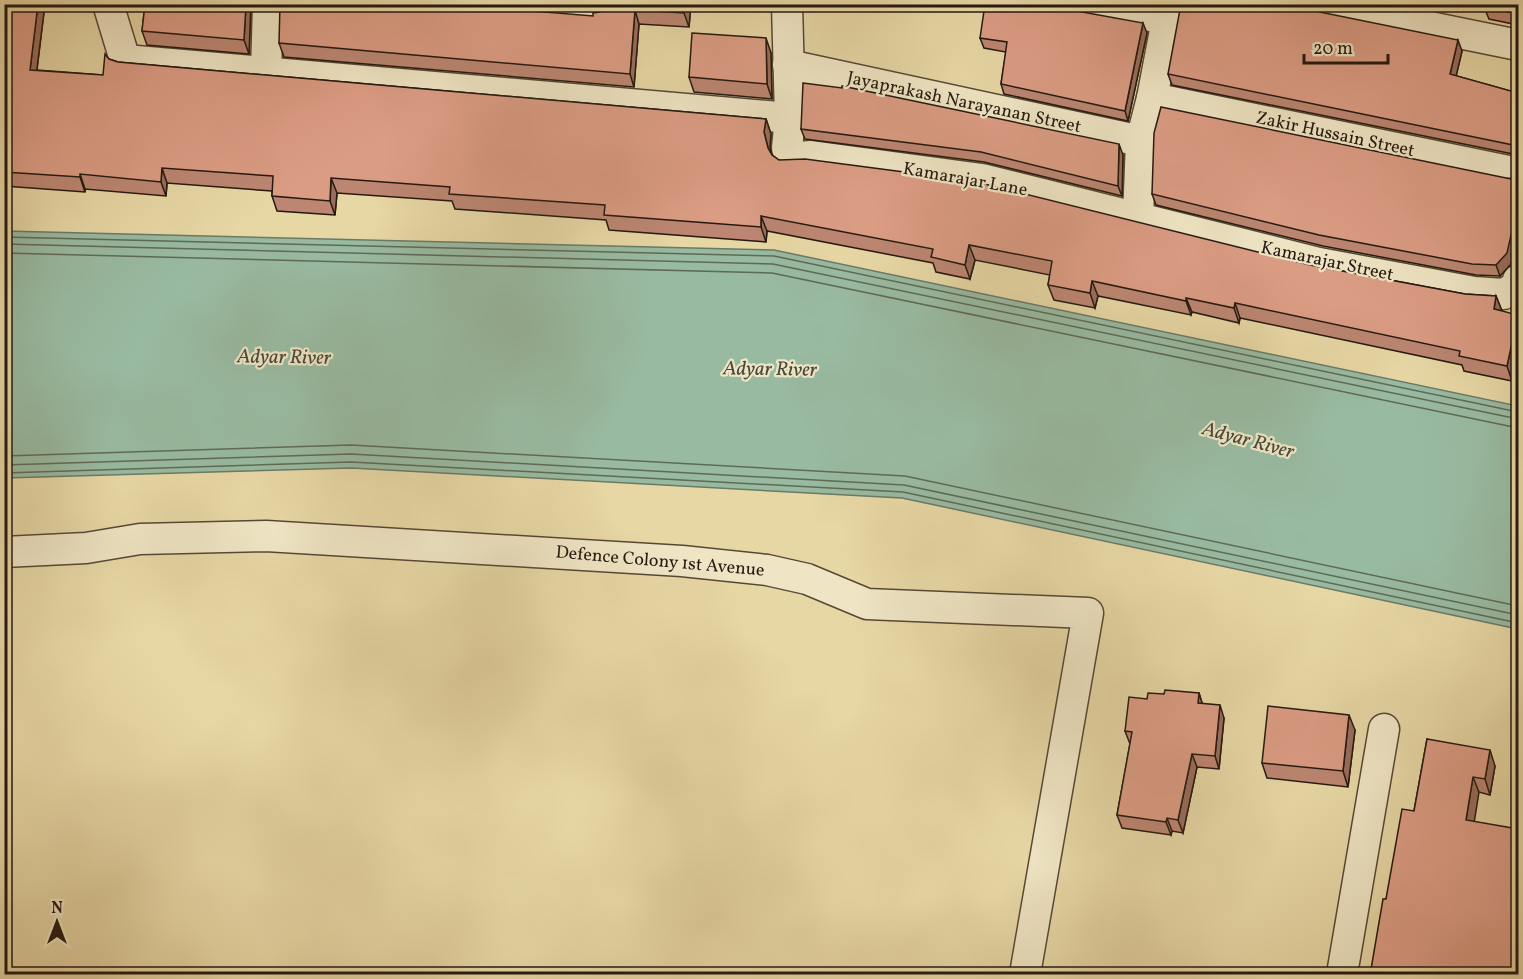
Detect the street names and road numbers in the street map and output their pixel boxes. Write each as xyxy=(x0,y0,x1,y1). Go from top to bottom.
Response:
street label: Jayaprakash Narayanan Street xyxy=(845,66,1083,140)
street label: Zakir Hussain Street xyxy=(1253,106,1417,164)
street label: Kamarajar Lane xyxy=(901,157,1029,203)
street label: Kamarajar Street xyxy=(1258,236,1396,288)
street label: Defence Colony 1st Avenue xyxy=(554,540,766,584)

